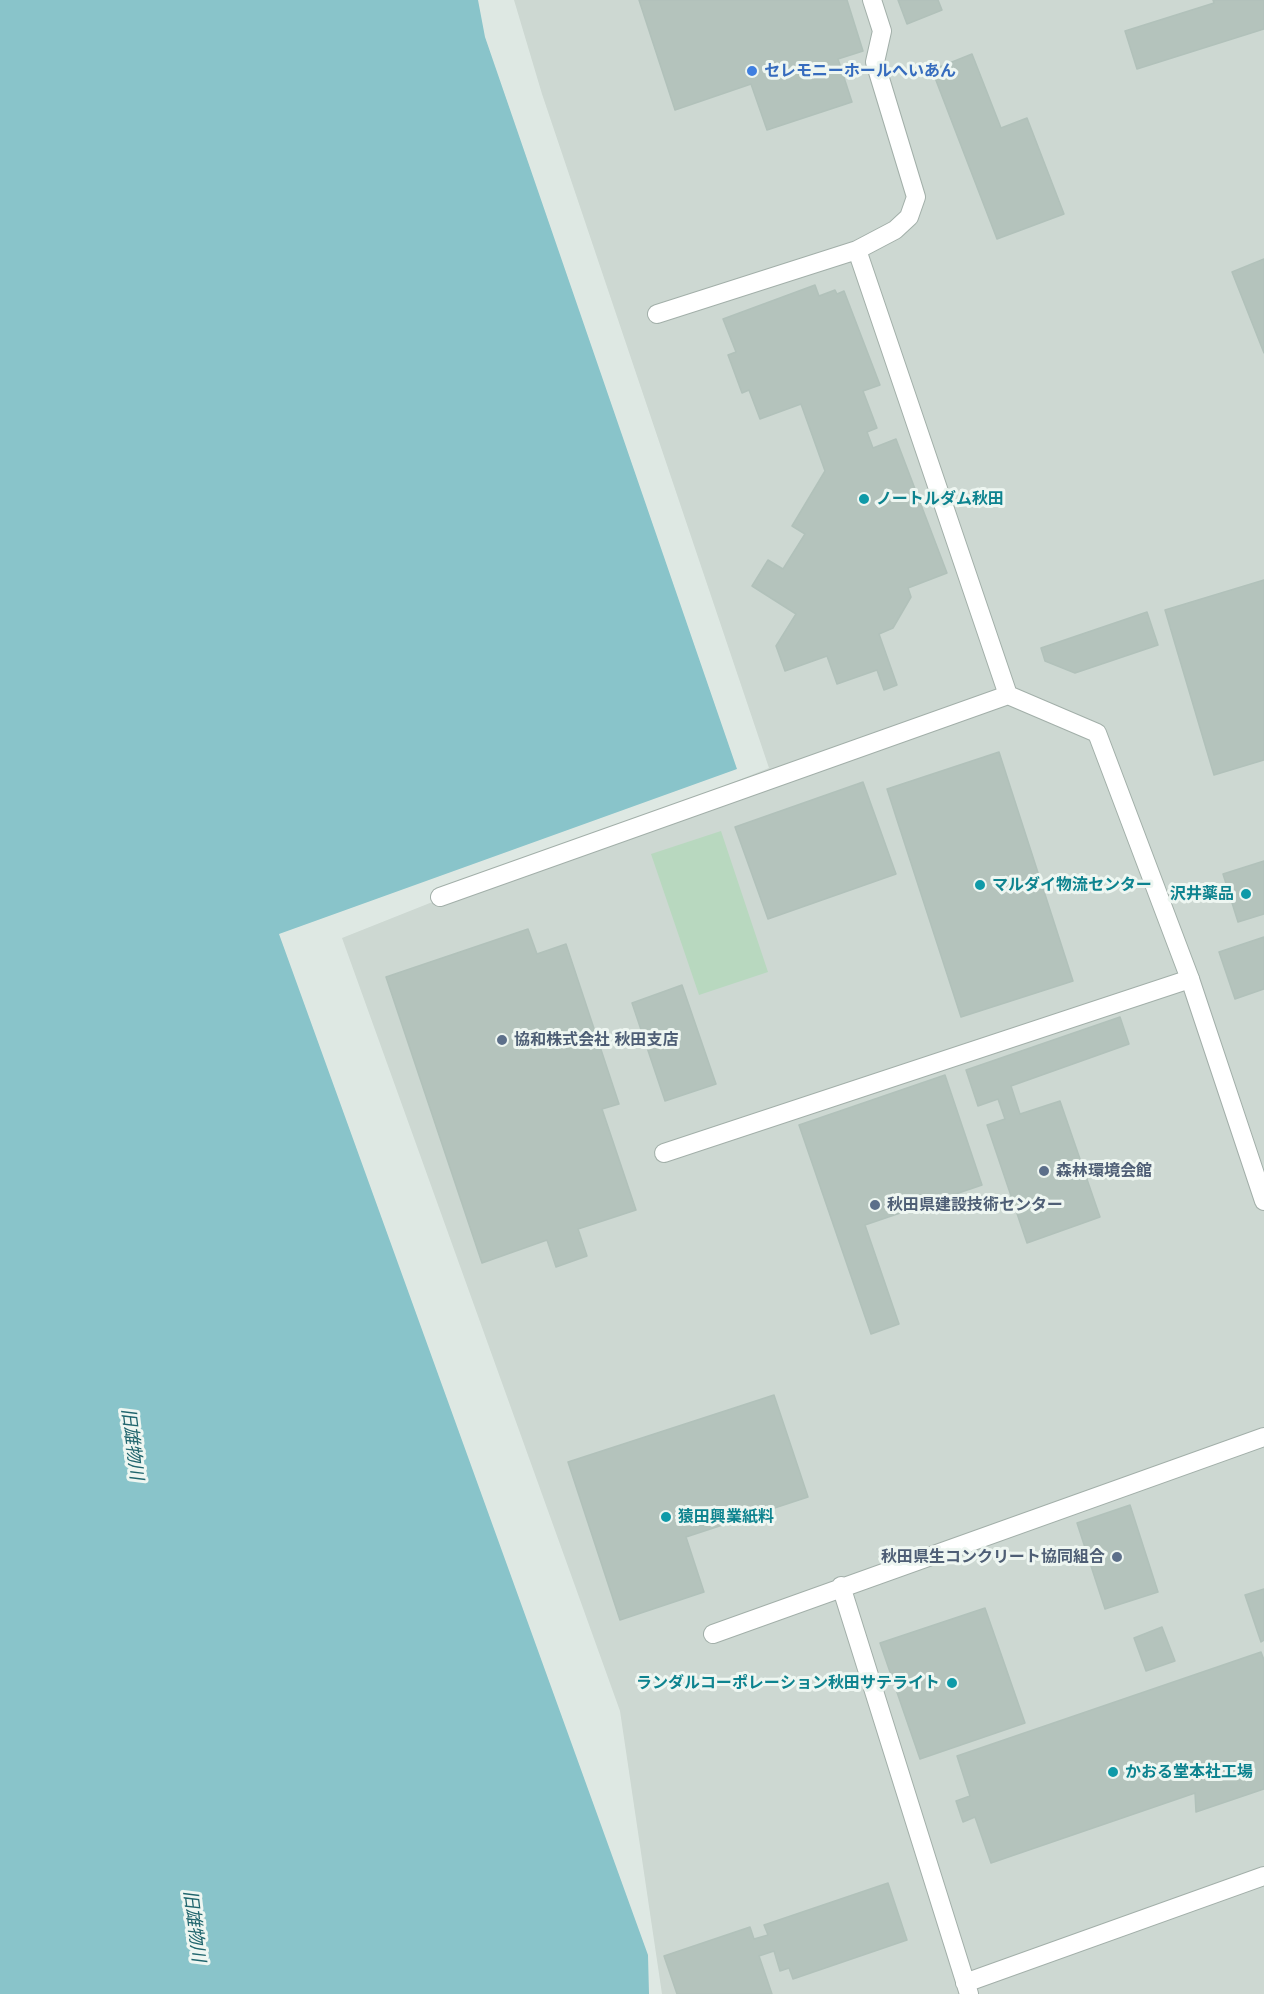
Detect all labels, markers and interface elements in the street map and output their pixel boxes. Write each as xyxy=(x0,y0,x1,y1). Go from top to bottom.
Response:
place label: セレモニーホールへいあん xyxy=(764,61,956,81)
marker: セレモニーホールへいあん xyxy=(745,64,759,78)
place label: ノートルダム秋田 xyxy=(876,489,1004,509)
marker: ノートルダム秋田 xyxy=(857,492,871,506)
place label: マルダイ物流センター xyxy=(992,875,1152,895)
marker: マルダイ物流センター xyxy=(973,878,987,892)
place label: 沢井薬品 xyxy=(1170,884,1234,904)
marker: 沢井薬品 xyxy=(1239,887,1253,901)
place label: 協和株式会社 秋田支店 xyxy=(514,1030,679,1050)
marker: 協和株式会社 秋田支店 xyxy=(495,1033,509,1047)
place label: 森林環境会館 xyxy=(1056,1161,1152,1181)
marker: 森林環境会館 xyxy=(1037,1164,1051,1178)
place label: 秋田県建設技術センター xyxy=(887,1195,1063,1215)
marker: 秋田県建設技術センター xyxy=(868,1198,882,1212)
water label: 旧雄物川 xyxy=(117,1407,147,1481)
place label: 猿田興業紙料 xyxy=(678,1507,774,1527)
marker: 猿田興業紙料 xyxy=(659,1510,673,1524)
place label: 秋田県生コンクリート協同組合 xyxy=(881,1547,1105,1567)
marker: 秋田県生コンクリート協同組合 xyxy=(1110,1550,1124,1564)
place label: ランダルコーポレーション秋田サテライト xyxy=(636,1673,940,1693)
marker: ランダルコーポレーション秋田サテライト xyxy=(945,1676,959,1690)
place label: かおる堂本社工場 xyxy=(1125,1762,1253,1782)
marker: かおる堂本社工場 xyxy=(1106,1765,1120,1779)
water label: 旧雄物川 xyxy=(179,1889,209,1963)

